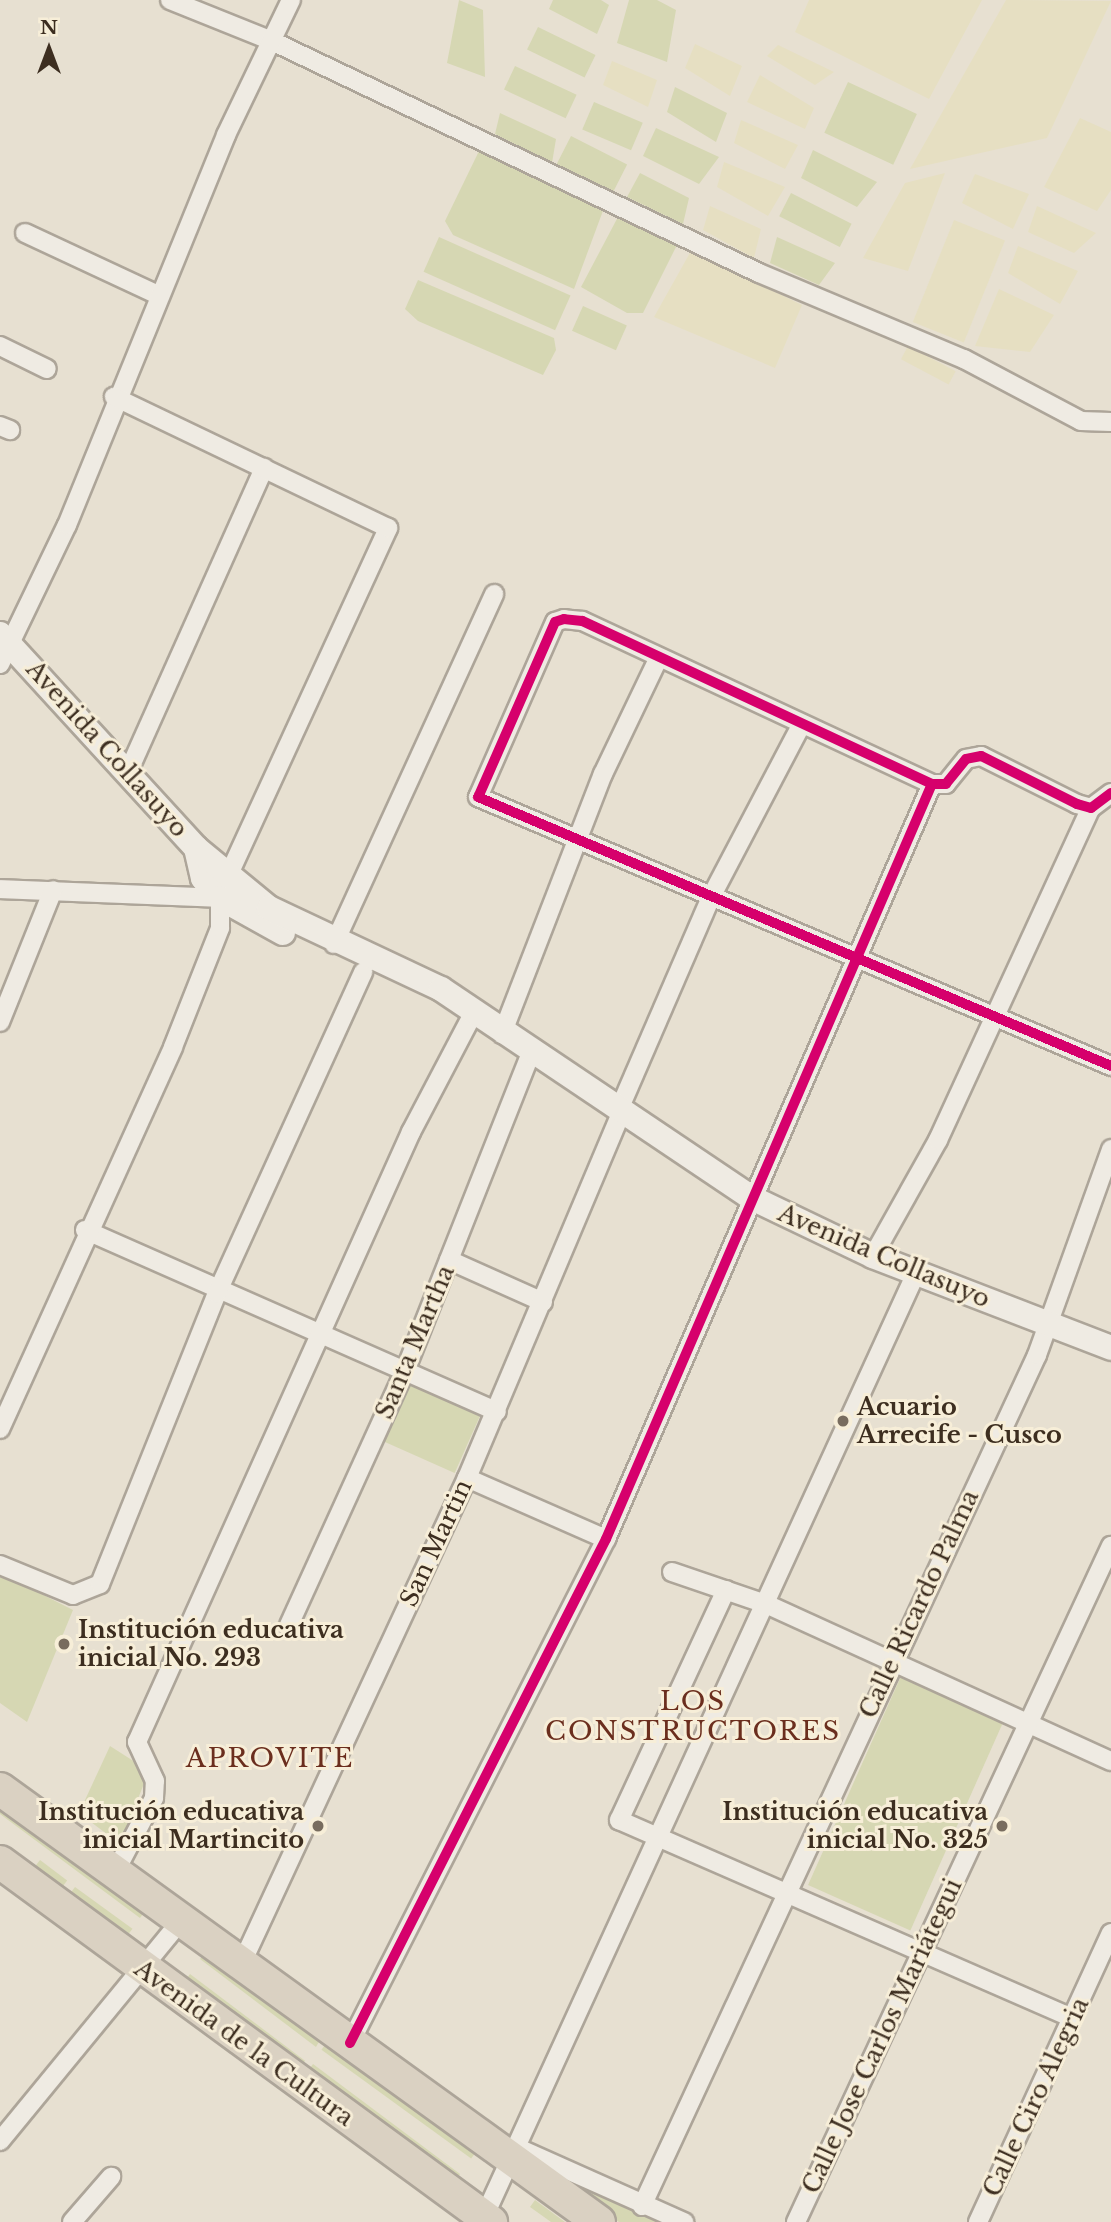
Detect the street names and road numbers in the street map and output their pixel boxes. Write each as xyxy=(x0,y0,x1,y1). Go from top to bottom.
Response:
street label: Avenida Collasuyo xyxy=(20,655,194,843)
street label: Avenida Collasuyo xyxy=(774,1198,994,1314)
street label: Santa Martha xyxy=(370,1261,460,1423)
street label: San Martin xyxy=(394,1475,478,1611)
street label: Calle Ricardo Palma xyxy=(853,1485,985,1723)
street label: Calle Jose Carlos Mariátegui xyxy=(796,1874,968,2198)
street label: Avenida de la Cultura xyxy=(129,1954,359,2132)
street label: Calle Ciro Alegria xyxy=(977,1992,1095,2202)

